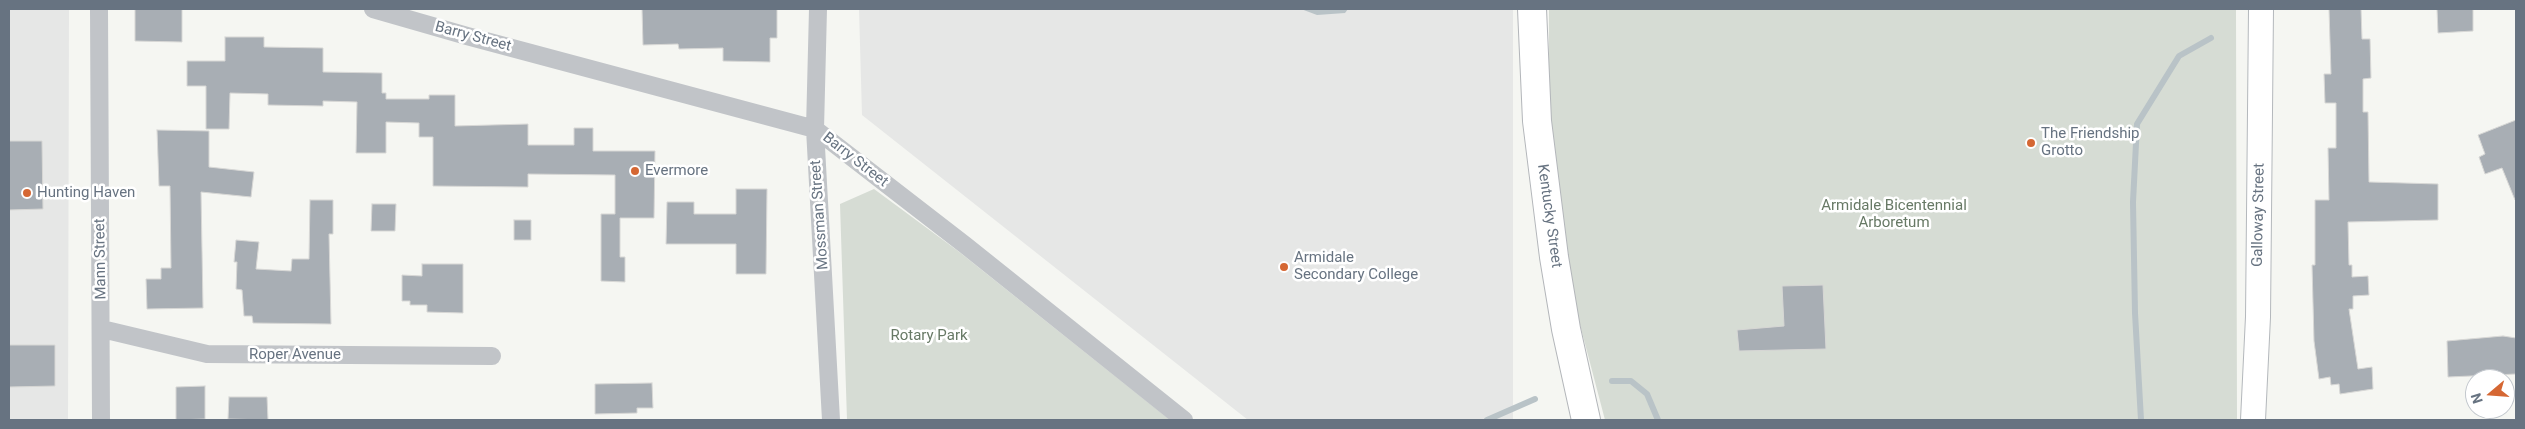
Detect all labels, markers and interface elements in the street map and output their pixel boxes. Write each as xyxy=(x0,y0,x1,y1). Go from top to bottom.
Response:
street label: Barry Street xyxy=(433,18,513,56)
place label: The Friendship Grotto xyxy=(2041,125,2139,160)
street label: Barry Street xyxy=(819,129,891,191)
marker: The Friendship Grotto xyxy=(2025,137,2037,149)
street label: Mossman Street xyxy=(807,159,833,271)
place label: Evermore xyxy=(645,162,708,180)
street label: Kentucky Street xyxy=(1533,163,1565,269)
street label: Galloway Street xyxy=(2249,163,2269,267)
marker: Evermore xyxy=(629,165,641,177)
place label: Hunting Haven xyxy=(37,184,135,202)
marker: Hunting Haven xyxy=(21,187,33,199)
park label: Armidale Bicentennial Arboretum xyxy=(1821,197,1967,232)
street label: Mann Street xyxy=(91,218,111,300)
place label: Armidale Secondary College xyxy=(1294,249,1418,284)
marker: Armidale Secondary College xyxy=(1278,261,1290,273)
park label: Rotary Park xyxy=(890,327,968,345)
street label: Roper Avenue xyxy=(249,346,341,364)
north arrow xyxy=(2465,369,2515,419)
text: N xyxy=(2468,391,2486,406)

